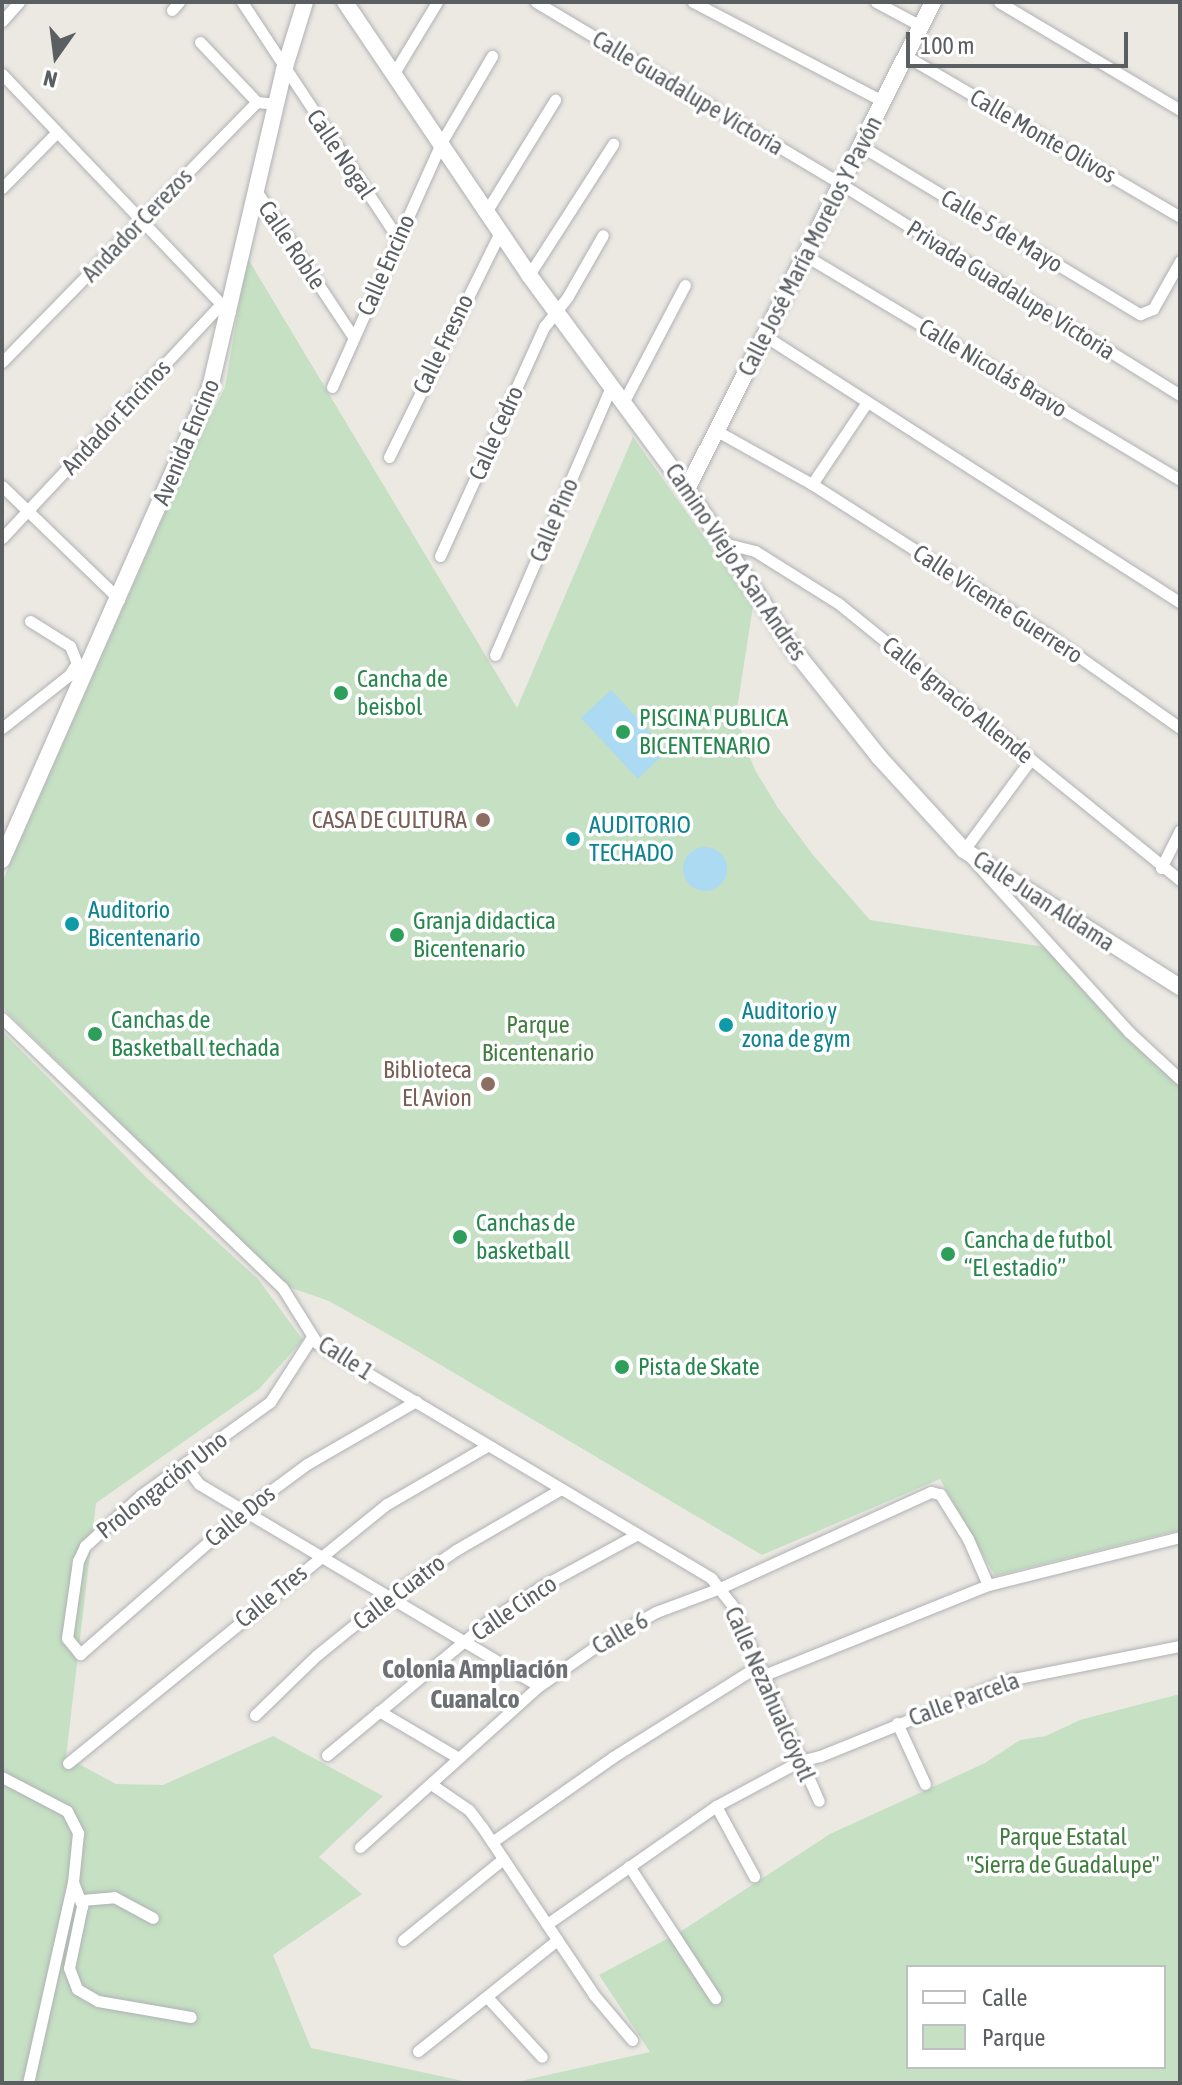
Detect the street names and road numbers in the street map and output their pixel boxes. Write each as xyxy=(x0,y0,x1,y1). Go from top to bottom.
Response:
street label: Calle Guadalupe Victoria xyxy=(587,25,789,161)
street label: Calle Monte Olivos xyxy=(965,83,1121,189)
street label: Calle Nogal xyxy=(301,104,381,204)
street label: Calle José María Morelos Y Pavón xyxy=(732,111,888,381)
street label: Andador Cerezos xyxy=(76,162,198,288)
street label: Calle 5 de Mayo xyxy=(936,183,1068,279)
street label: Calle Roble xyxy=(252,195,332,295)
street label: Calle Encino xyxy=(351,210,421,320)
street label: Privada Guadalupe Victoria xyxy=(901,214,1121,366)
street label: Calle Fresno xyxy=(407,290,479,398)
street label: Calle Nicolás Bravo xyxy=(914,312,1072,424)
street label: Andador Encinos xyxy=(55,354,177,480)
street label: Avenida Encino xyxy=(146,374,226,510)
street label: Calle Cedro xyxy=(463,381,529,485)
street label: Camino Viejo A San Andrés xyxy=(659,458,813,666)
street label: Calle Pino xyxy=(523,474,585,566)
street label: Calle Vicente Guerrero xyxy=(908,538,1088,670)
street label: Calle Ignacio Allende xyxy=(877,630,1039,770)
street label: Calle Juan Aldama xyxy=(968,845,1120,957)
street label: Calle 1 xyxy=(313,1330,379,1386)
street label: Prolongación Uno xyxy=(91,1425,233,1545)
street label: Calle Dos xyxy=(199,1479,281,1553)
street label: Calle Cuatro xyxy=(347,1548,451,1636)
street label: Calle Tres xyxy=(229,1558,313,1634)
street label: Calle Cinco xyxy=(466,1569,562,1647)
street label: Calle Nezahualcóyotl xyxy=(719,1602,821,1786)
street label: Calle 6 xyxy=(587,1606,653,1660)
street label: Calle Parcela xyxy=(905,1666,1023,1732)

